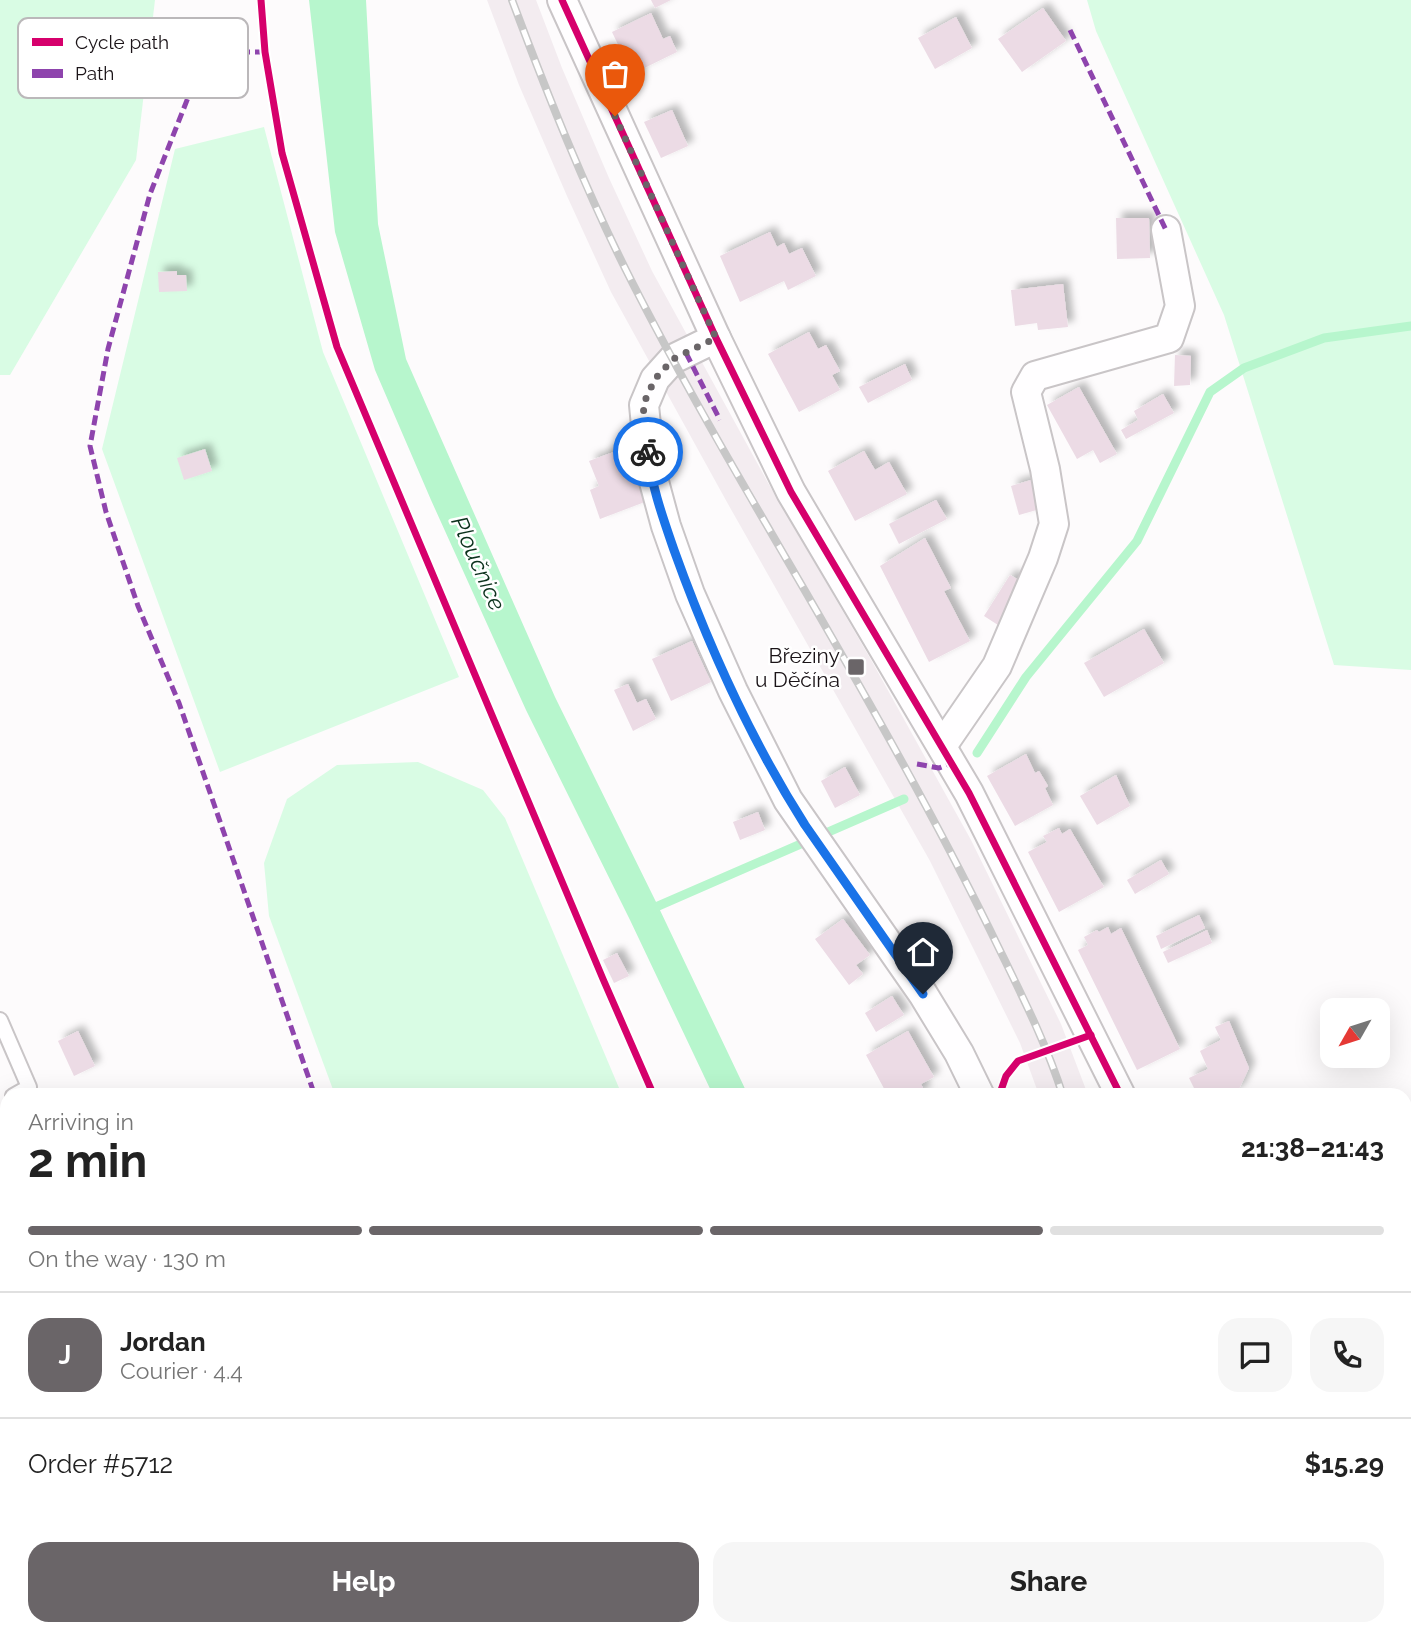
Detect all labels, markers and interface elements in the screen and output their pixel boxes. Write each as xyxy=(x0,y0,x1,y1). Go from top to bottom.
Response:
legend xyxy=(18,18,248,98)
text: Cycle path xyxy=(75,31,169,53)
pin xyxy=(585,44,645,116)
icon: bag xyxy=(596,55,634,93)
text: Path xyxy=(75,62,114,84)
courier xyxy=(613,417,683,487)
icon: bike xyxy=(629,433,667,471)
water label: Ploučnice xyxy=(446,512,512,614)
place label: Březiny u Děčína xyxy=(755,643,840,692)
marker: Březiny u Děčína xyxy=(846,657,866,677)
pin xyxy=(893,922,953,994)
icon: home xyxy=(904,933,942,971)
north arrow xyxy=(1320,998,1390,1068)
map controls xyxy=(1320,998,1390,1068)
text: Arriving in xyxy=(28,1108,134,1135)
text: 21:38–21:43 xyxy=(1241,1133,1384,1163)
text: 2 min xyxy=(28,1134,147,1188)
text: On the way · 130 m xyxy=(28,1245,226,1272)
button: chat xyxy=(1218,1318,1292,1392)
button: phone xyxy=(1310,1318,1384,1392)
text: Jordan xyxy=(120,1327,206,1357)
text: J xyxy=(59,1340,71,1370)
text: Courier · 4.4 xyxy=(120,1357,243,1384)
text: Order #5712 xyxy=(28,1449,173,1479)
text: $15.29 xyxy=(1304,1449,1384,1479)
button: Help xyxy=(28,1542,699,1622)
button: Share xyxy=(713,1542,1384,1622)

